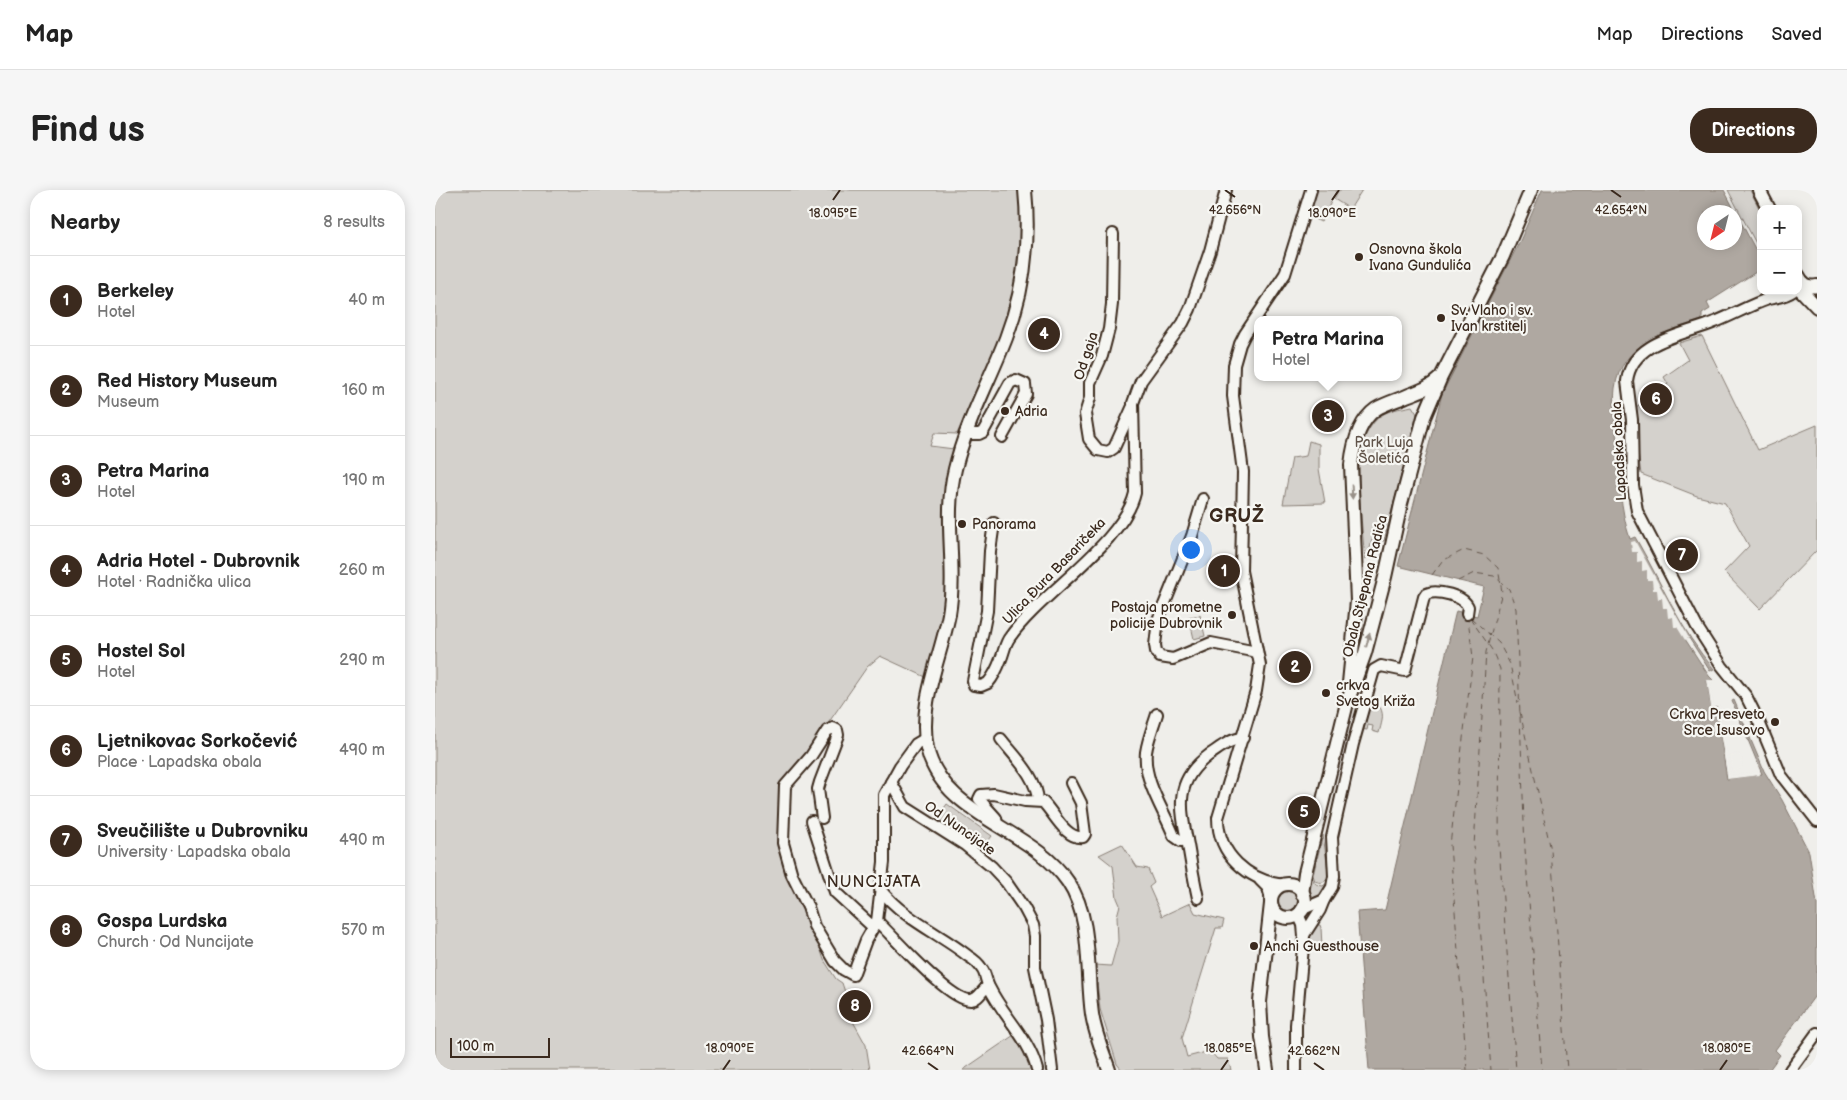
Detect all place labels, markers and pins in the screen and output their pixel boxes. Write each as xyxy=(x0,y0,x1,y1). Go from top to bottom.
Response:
place label: Osnovna škola Ivana Gundulića xyxy=(1369,241,1471,274)
marker: Osnovna škola Ivana Gundulića xyxy=(1353,251,1365,263)
place label: Sv. Vlaho i sv. Ivan krstitelj xyxy=(1451,302,1533,335)
marker: Sv. Vlaho i sv. Ivan krstitelj xyxy=(1435,312,1447,324)
pin: 4 xyxy=(1028,315,1060,353)
pin: 6 xyxy=(1640,380,1672,418)
pin: 3 xyxy=(1312,397,1344,435)
place label: Adria xyxy=(1015,403,1048,420)
marker: Adria xyxy=(999,405,1011,417)
place label: Panorama xyxy=(972,516,1036,533)
marker: Panorama xyxy=(956,518,968,530)
pin: 7 xyxy=(1666,536,1698,574)
pin: 1 xyxy=(1208,552,1240,590)
place label: Postaja prometne policije Dubrovnik xyxy=(1110,599,1222,632)
marker: Postaja prometne policije Dubrovnik xyxy=(1226,609,1238,621)
pin: 2 xyxy=(1279,648,1311,686)
place label: crkva Svetog Križa xyxy=(1336,677,1415,710)
marker: crkva Svetog Križa xyxy=(1320,687,1332,699)
place label: Crkva Presveto Srce Isusovo xyxy=(1669,706,1765,739)
marker: Crkva Presveto Srce Isusovo xyxy=(1769,716,1781,728)
pin: 5 xyxy=(1288,793,1320,831)
place label: Anchi Guesthouse xyxy=(1264,938,1379,955)
marker: Anchi Guesthouse xyxy=(1248,940,1260,952)
pin: 8 xyxy=(839,987,871,1025)

